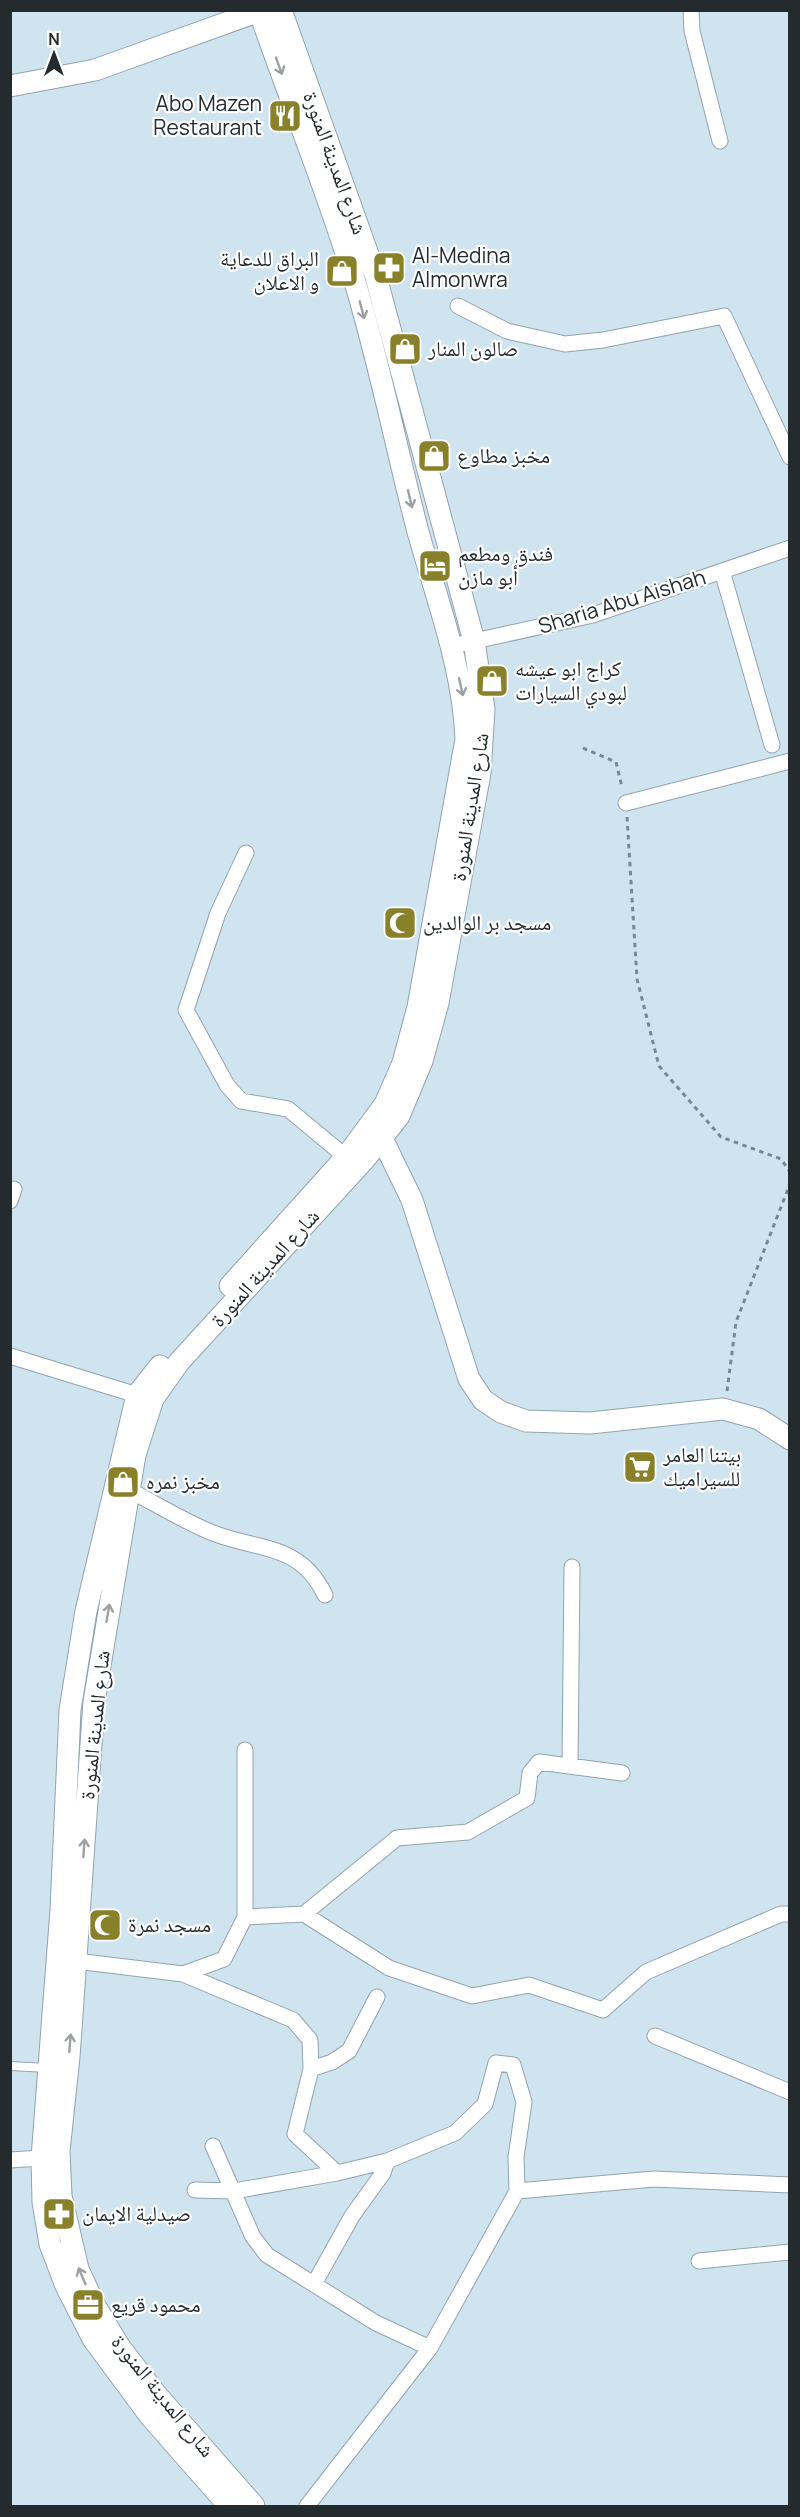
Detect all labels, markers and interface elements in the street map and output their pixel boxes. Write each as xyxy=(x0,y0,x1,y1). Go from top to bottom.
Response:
north arrow xyxy=(24,24,84,84)
text: N xyxy=(48,28,60,50)
one-way arrow xyxy=(274,56,285,75)
street label: شارع المدينة المنورة xyxy=(297,87,375,238)
place label: Abo Mazen Restaurant xyxy=(153,89,262,141)
restaurant icon: Abo Mazen Restaurant xyxy=(267,98,303,134)
place label: Al-Medina Almonwra xyxy=(412,241,510,293)
place label: البراق للدعاية و الاعلان xyxy=(220,244,319,296)
pharmacy icon: Al-Medina Almonwra xyxy=(371,250,407,286)
shop icon: البراق للدعاية و الاعلان xyxy=(324,253,360,289)
one-way arrow xyxy=(357,300,369,319)
shop icon: صالون المنار xyxy=(387,331,423,367)
place label: صالون المنار xyxy=(427,334,518,362)
shop icon: مخبز مطاوع xyxy=(416,438,452,474)
place label: مخبز مطاوع xyxy=(457,441,550,469)
one-way arrow xyxy=(405,489,417,508)
place label: فندق ومطعم أبو مازن xyxy=(458,539,553,591)
hotel icon: فندق ومطعم أبو مازن xyxy=(417,548,453,584)
street label: Sharia Abu Aishah xyxy=(535,562,709,640)
place label: كراج ابو عيشه لبودي السيارات xyxy=(515,654,627,709)
shop icon: كراج ابو عيشه لبودي السيارات xyxy=(474,663,510,699)
one-way arrow xyxy=(456,677,468,696)
street label: شارع المدينة المنورة xyxy=(443,731,495,883)
mosque icon: مسجد بر الوالدين xyxy=(382,905,418,941)
place label: مسجد بر الوالدين xyxy=(423,908,551,936)
street label: شارع المدينة المنورة xyxy=(204,1202,325,1332)
place label: بيتنا العامر للسيراميك xyxy=(662,1440,741,1492)
supermarket icon: بيتنا العامر للسيراميك xyxy=(622,1449,658,1485)
shop icon: مخبز نمره xyxy=(105,1464,141,1500)
place label: مخبز نمره xyxy=(146,1467,220,1495)
one-way arrow xyxy=(103,1603,114,1623)
street label: شارع المدينة المنورة xyxy=(72,1649,116,1801)
one-way arrow xyxy=(78,1839,89,1858)
mosque icon: مسجد نمرة xyxy=(87,1907,123,1943)
place label: مسجد نمرة xyxy=(128,1910,211,1938)
one-way arrow xyxy=(65,2033,76,2053)
pharmacy icon: صيدلية الايمان xyxy=(41,2196,77,2232)
place label: صيدلية الايمان xyxy=(82,2199,191,2227)
one-way arrow xyxy=(76,2267,87,2286)
office icon: محمود قريع xyxy=(70,2287,106,2323)
place label: محمود قريع xyxy=(111,2290,200,2318)
street label: شارع المدينة المنورة xyxy=(106,2328,222,2462)

